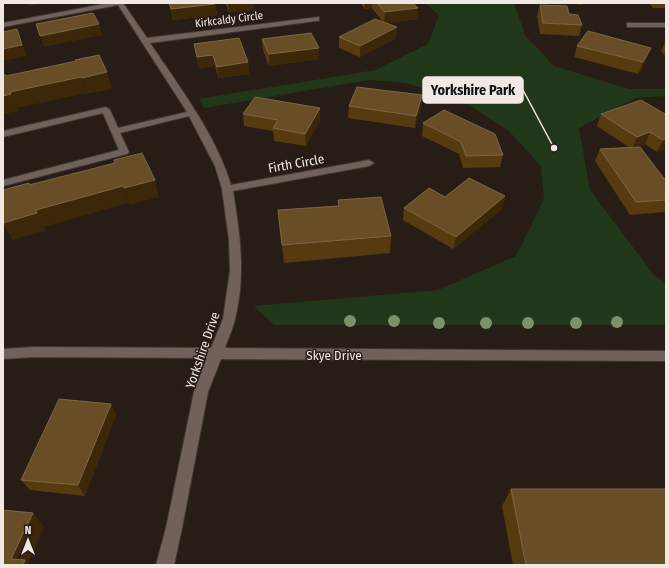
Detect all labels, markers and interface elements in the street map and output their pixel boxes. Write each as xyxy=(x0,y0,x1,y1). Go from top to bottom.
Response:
street label: Kirkcaldy Circle xyxy=(194,9,264,30)
callout: Yorkshire Park xyxy=(423,77,523,103)
text: Yorkshire Park xyxy=(430,82,516,99)
street label: Firth Circle xyxy=(267,151,325,176)
street label: Yorkshire Drive xyxy=(182,310,223,390)
street label: Skye Drive xyxy=(306,348,362,363)
north arrow xyxy=(8,520,48,560)
text: N xyxy=(25,524,31,537)

